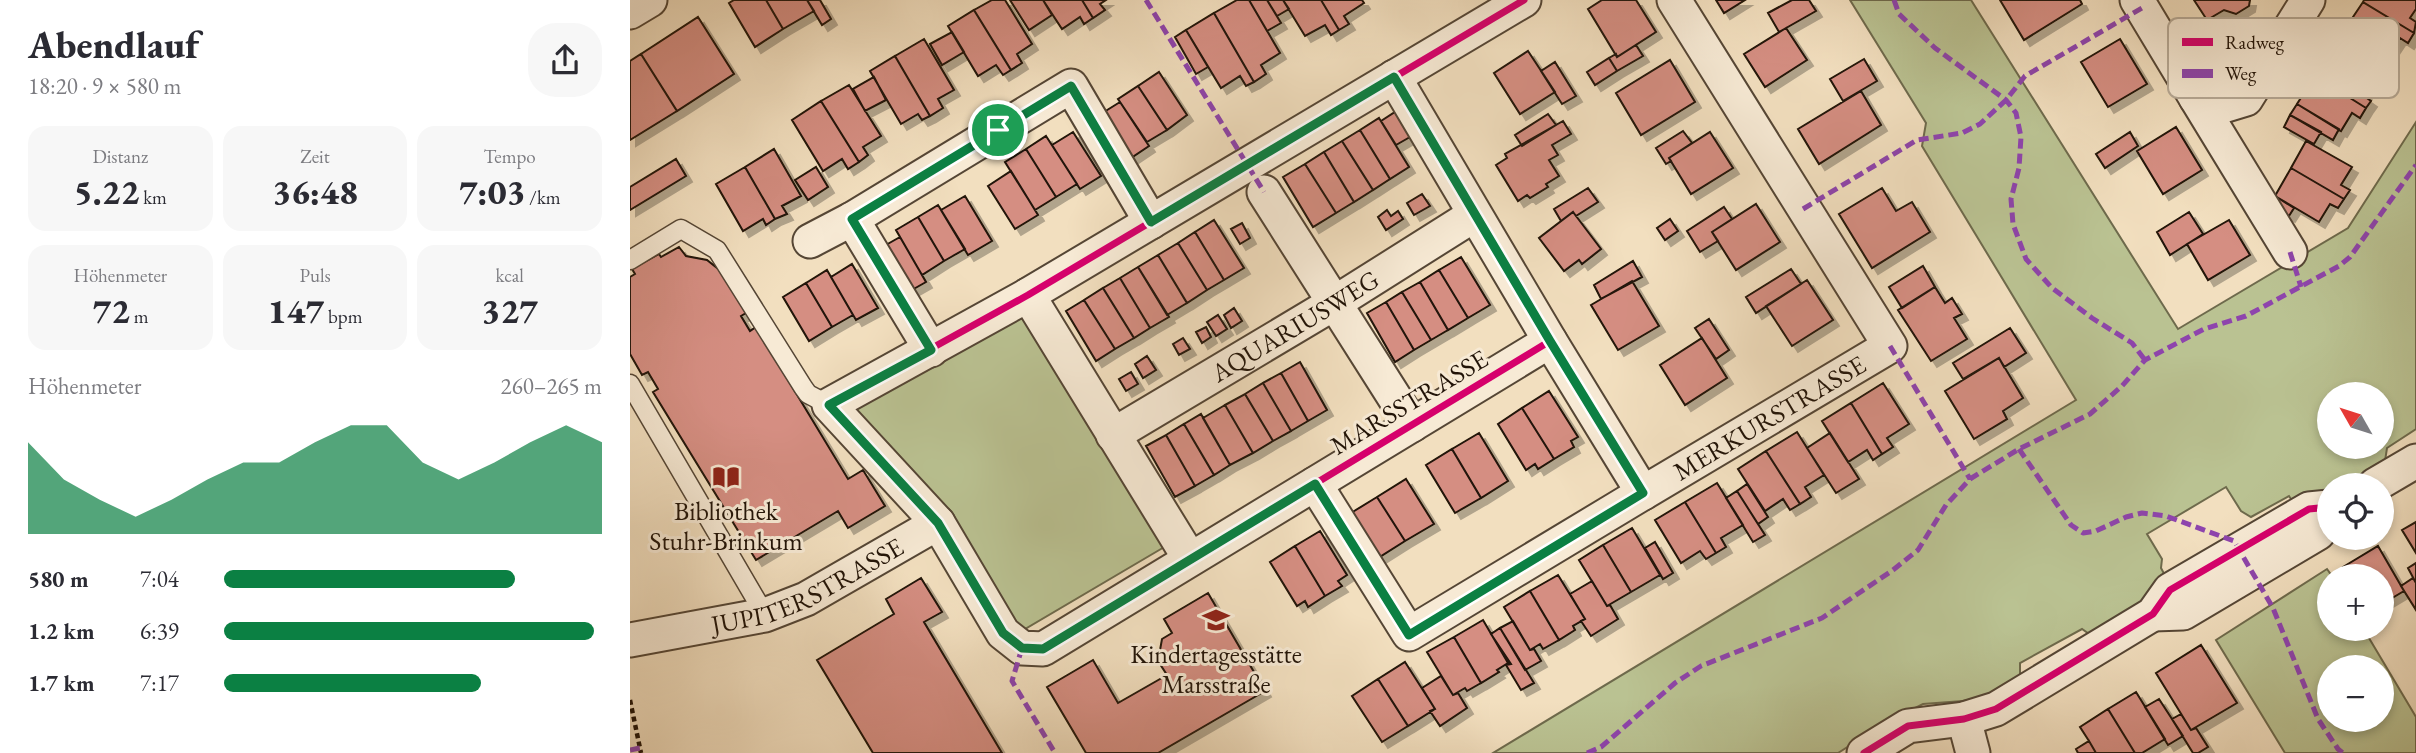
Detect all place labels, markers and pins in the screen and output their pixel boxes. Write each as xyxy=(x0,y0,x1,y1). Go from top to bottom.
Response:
pin xyxy=(968,100,1028,160)
library icon: Bibliothek Stuhr-Brinkum xyxy=(711,462,741,492)
place label: Bibliothek Stuhr-Brinkum xyxy=(649,494,803,558)
school or university icon: Kindertagesstätte Marsstraße xyxy=(1201,605,1231,635)
place label: Kindertagesstätte Marsstraße xyxy=(1130,637,1302,701)

